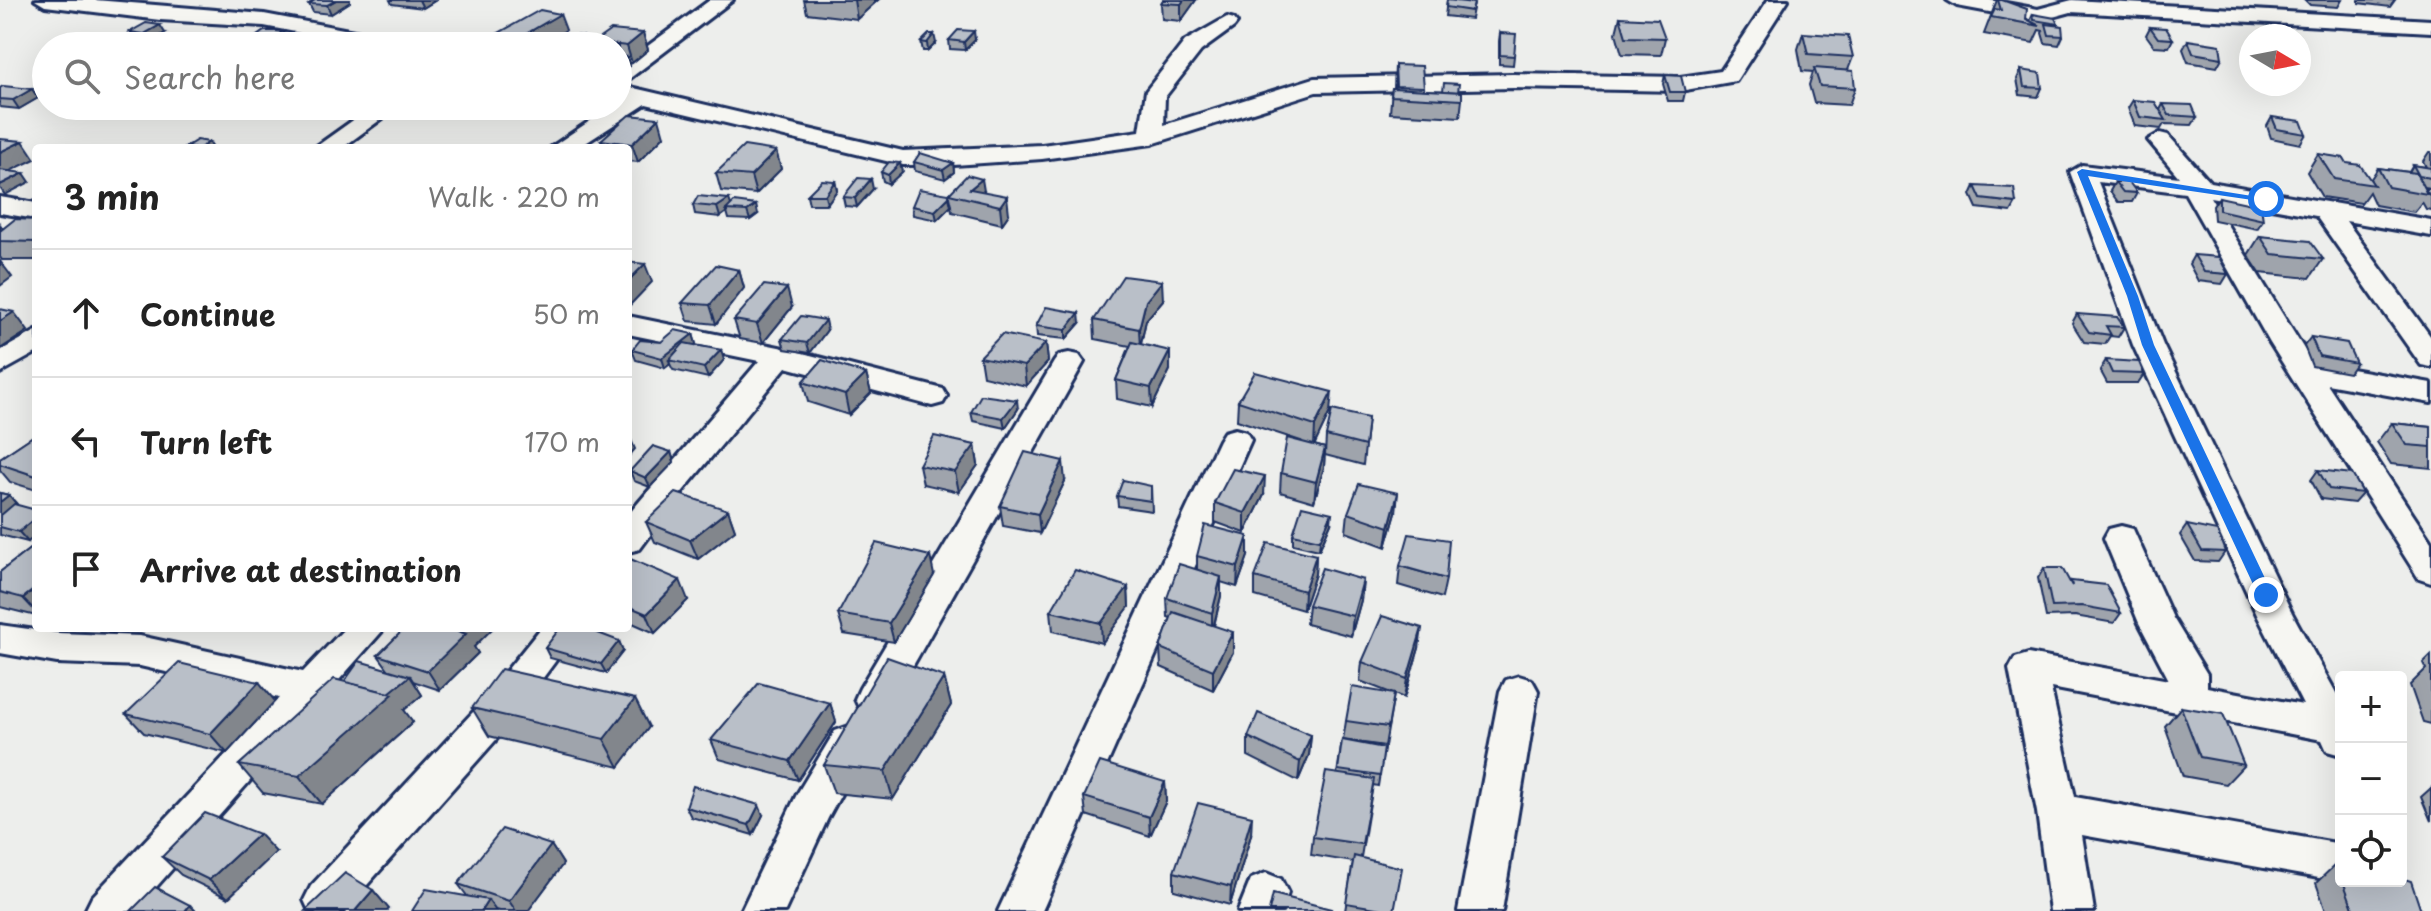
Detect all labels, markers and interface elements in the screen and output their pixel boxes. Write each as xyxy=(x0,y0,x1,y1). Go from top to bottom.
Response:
north arrow xyxy=(2239,24,2311,96)
search box xyxy=(32,32,632,120)
icon: search xyxy=(60,54,104,98)
text: Search here xyxy=(124,54,296,99)
text: 3 min xyxy=(64,170,160,222)
text: Walk · 220 m xyxy=(428,177,600,216)
route start xyxy=(2248,181,2284,217)
icon: ahead xyxy=(64,291,108,335)
text: Continue xyxy=(140,291,275,336)
text: 50 m xyxy=(533,294,600,333)
icon: left xyxy=(64,419,108,463)
text: Turn left xyxy=(140,419,272,464)
text: 170 m xyxy=(525,422,600,461)
icon: arrive xyxy=(64,547,108,591)
text: Arrive at destination xyxy=(140,547,462,592)
route end xyxy=(2248,577,2284,613)
map controls xyxy=(2335,671,2407,887)
button: + xyxy=(2335,671,2407,743)
button: − xyxy=(2335,743,2407,815)
button: locate xyxy=(2335,815,2407,887)

